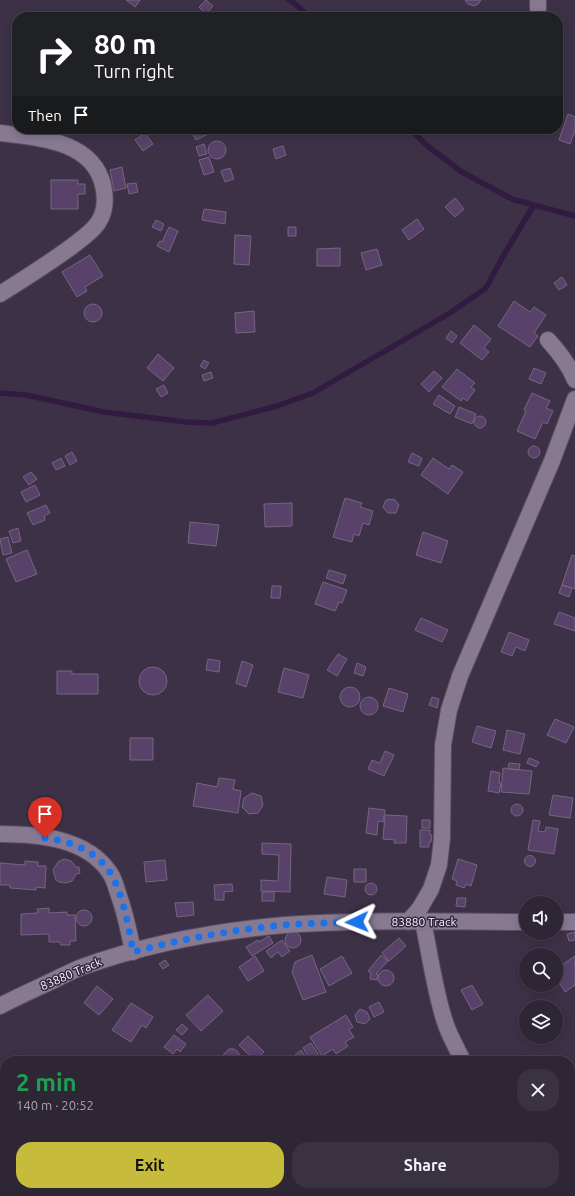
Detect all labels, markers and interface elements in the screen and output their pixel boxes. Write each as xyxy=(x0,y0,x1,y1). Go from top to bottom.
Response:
icon: right xyxy=(28,28,80,80)
text: 80 m xyxy=(94,28,156,59)
text: Turn right xyxy=(94,61,174,81)
icon: arrive xyxy=(70,104,92,126)
text: Then xyxy=(28,107,62,124)
pin xyxy=(28,797,62,838)
icon: arrive xyxy=(34,803,56,825)
map controls xyxy=(519,896,563,1044)
button: sound xyxy=(519,896,563,940)
position arrow xyxy=(336,901,378,943)
street label: 83880 Track xyxy=(391,915,457,928)
button: search xyxy=(519,948,563,992)
street label: 83880 Track xyxy=(38,955,103,992)
button: layers xyxy=(519,1000,563,1044)
text: 2 min xyxy=(16,1069,77,1096)
button: close xyxy=(517,1069,559,1111)
text: 140 m · 20:52 xyxy=(16,1098,94,1112)
button: Exit xyxy=(16,1142,284,1188)
button: Share xyxy=(292,1142,559,1188)

